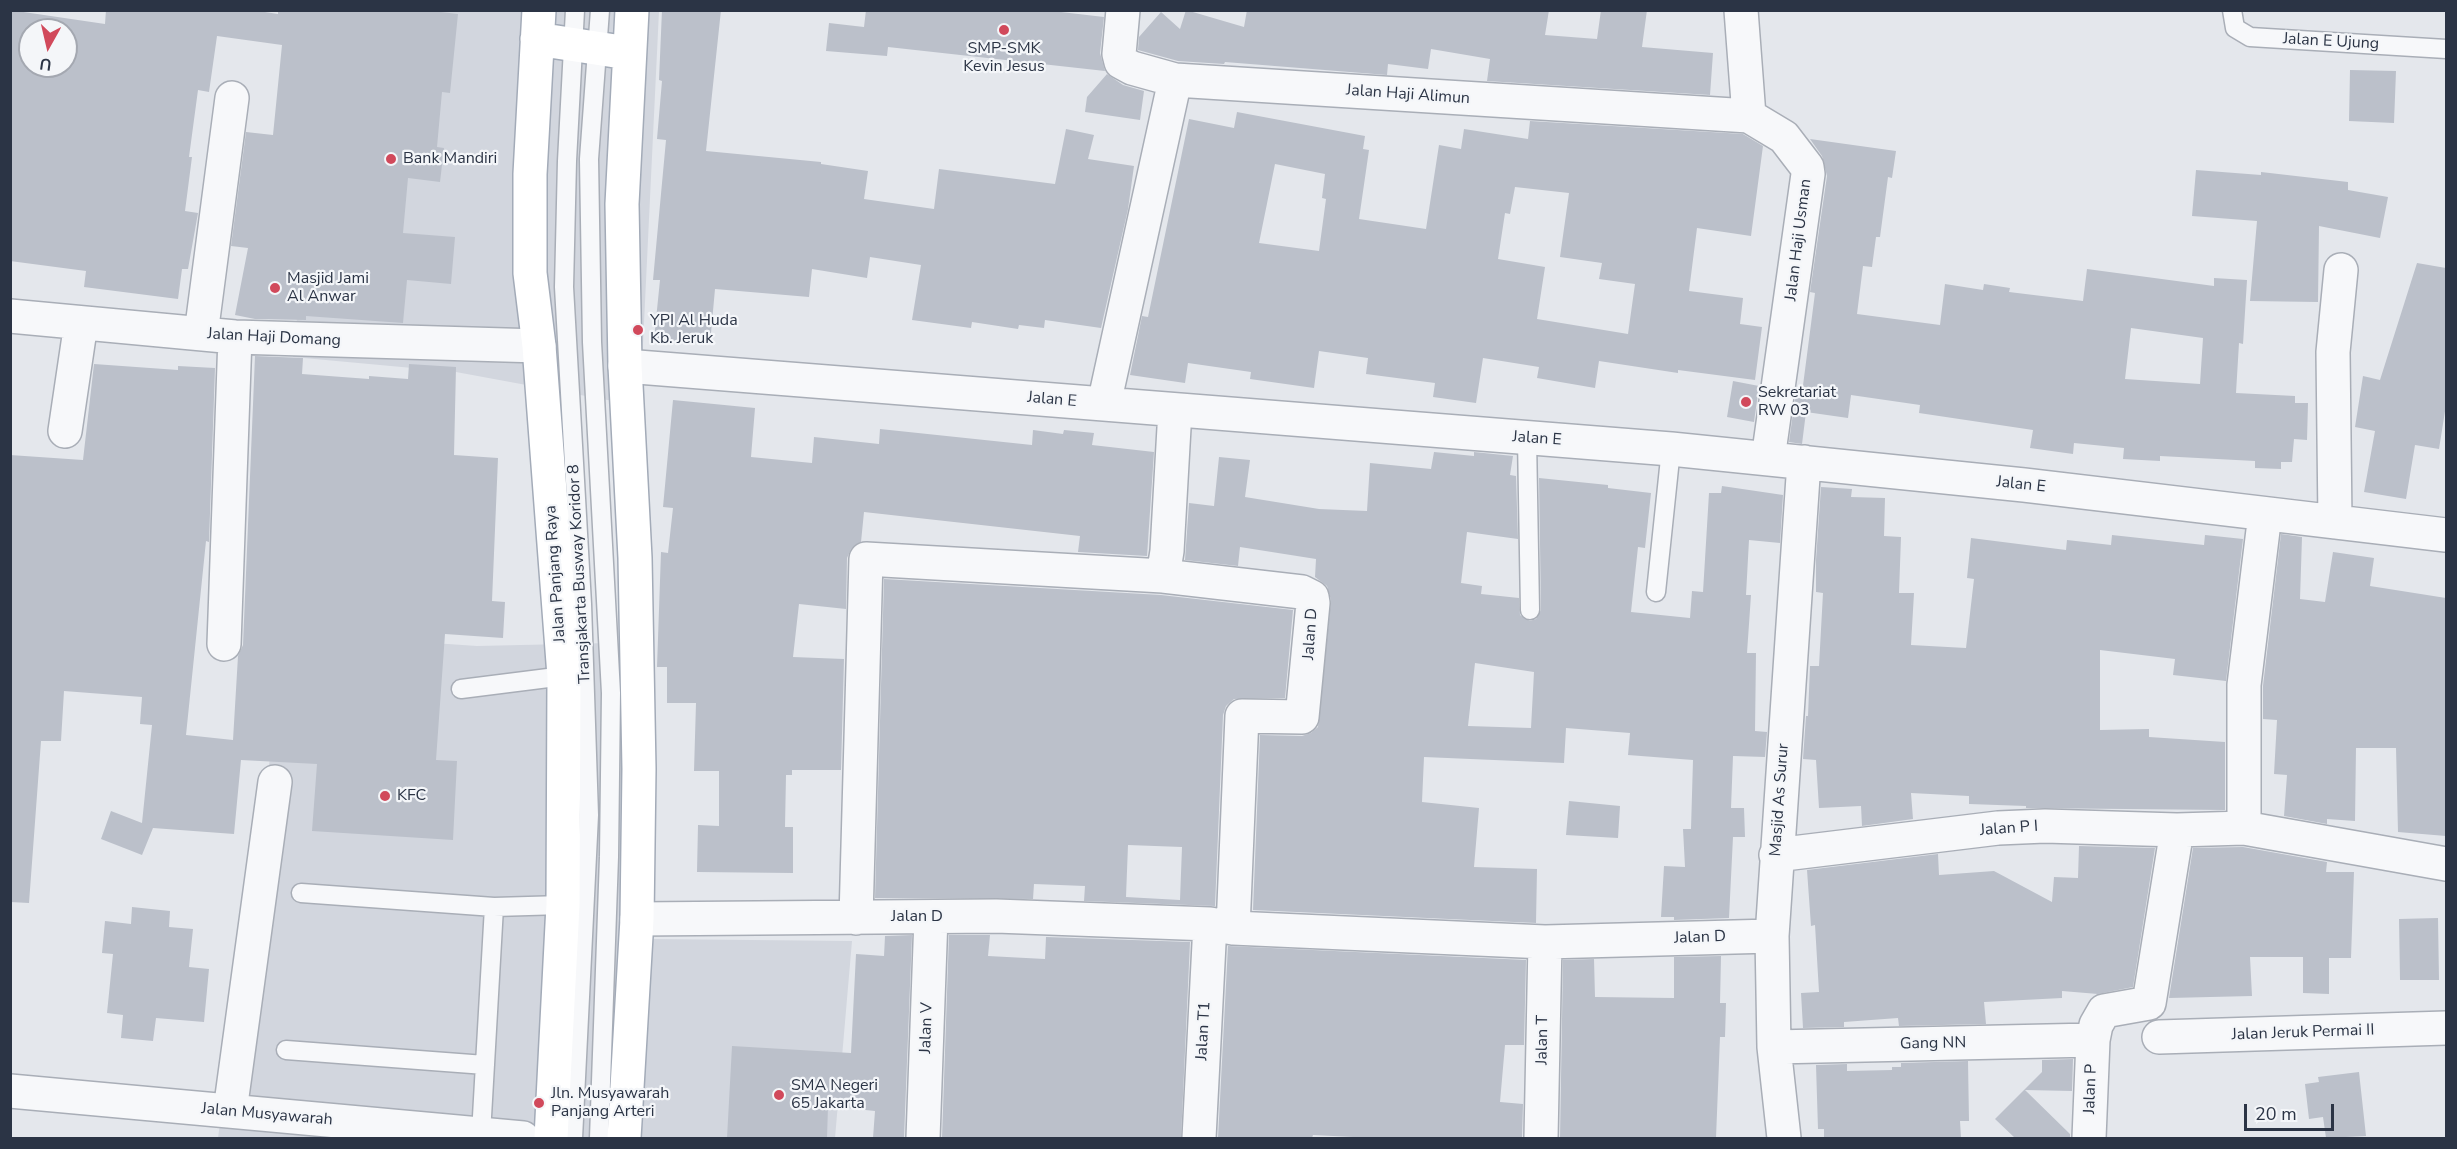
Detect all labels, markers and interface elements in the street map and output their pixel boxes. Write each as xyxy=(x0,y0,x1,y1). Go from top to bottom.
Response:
north arrow xyxy=(18,18,78,78)
marker: SMP-SMK Kevin Jesus xyxy=(997,23,1011,37)
street label: Jalan E Ujung xyxy=(2282,30,2380,54)
place label: SMP-SMK Kevin Jesus xyxy=(963,39,1045,77)
text: U xyxy=(38,52,53,76)
street label: Jalan Haji Alimun xyxy=(1345,81,1471,109)
place label: Bank Mandiri xyxy=(403,149,497,169)
marker: Bank Mandiri xyxy=(384,152,398,166)
street label: Jalan Haji Usman xyxy=(1782,178,1816,302)
place label: Masjid Jami Al Anwar xyxy=(287,269,369,307)
marker: Masjid Jami Al Anwar xyxy=(268,281,282,295)
place label: YPI Al Huda Kb. Jeruk xyxy=(650,311,738,349)
marker: YPI Al Huda Kb. Jeruk xyxy=(631,323,645,337)
street label: Jalan Haji Domang xyxy=(207,325,341,351)
place label: Sekretariat RW 03 xyxy=(1758,383,1836,421)
street label: Jalan E xyxy=(1027,388,1077,412)
marker: Sekretariat RW 03 xyxy=(1739,395,1753,409)
street label: Jalan E xyxy=(1512,428,1562,450)
street label: Transjakarta Busway Koridor 8 xyxy=(565,464,595,684)
street label: Jalan E xyxy=(1995,473,2047,497)
street label: Jalan Panjang Raya xyxy=(542,505,570,643)
street label: Jalan D xyxy=(1300,607,1322,661)
street label: Masjid As Surur xyxy=(1766,743,1794,857)
place label: KFC xyxy=(397,786,426,806)
marker: KFC xyxy=(378,789,392,803)
street label: Jalan P I xyxy=(1979,817,2039,841)
street label: Jalan D xyxy=(891,907,943,927)
street label: Jalan D xyxy=(1674,927,1726,949)
street label: Jalan T1 xyxy=(1193,1001,1215,1061)
street label: Jalan V xyxy=(917,1002,937,1054)
street label: Jalan T xyxy=(1533,1015,1553,1065)
street label: Jalan Jeruk Permai II xyxy=(2231,1021,2375,1045)
street label: Gang NN xyxy=(1900,1034,1966,1054)
street label: Jalan P xyxy=(2081,1064,2101,1114)
place label: SMA Negeri 65 Jakarta xyxy=(791,1076,878,1114)
place label: Jln. Musyawarah Panjang Arteri xyxy=(551,1084,669,1122)
marker: SMA Negeri 65 Jakarta xyxy=(772,1088,786,1102)
scale bar xyxy=(2247,1092,2337,1130)
marker: Jln. Musyawarah Panjang Arteri xyxy=(532,1096,546,1110)
street label: Jalan Musyawarah xyxy=(201,1100,333,1130)
text: 20 m xyxy=(2255,1102,2297,1126)

